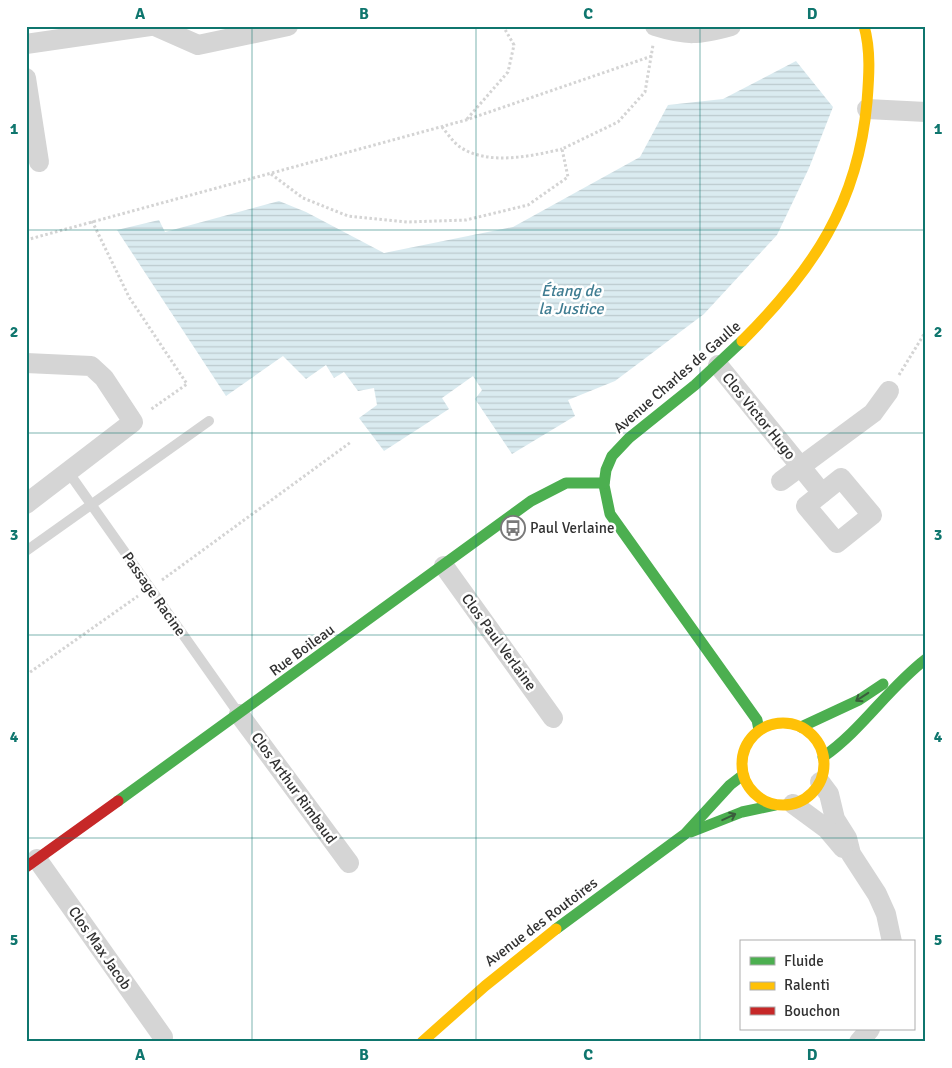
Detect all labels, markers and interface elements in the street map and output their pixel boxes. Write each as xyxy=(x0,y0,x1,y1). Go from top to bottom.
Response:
text: A xyxy=(135,4,146,24)
text: B xyxy=(359,4,369,24)
text: C xyxy=(583,4,593,24)
text: D xyxy=(807,4,818,24)
text: 1 xyxy=(10,119,19,139)
text: 1 xyxy=(934,119,943,139)
water label: Étang de la Justice xyxy=(539,281,604,319)
street label: Avenue Charles de Gaulle xyxy=(610,317,744,437)
text: 2 xyxy=(10,322,18,342)
text: 2 xyxy=(934,322,942,342)
street label: Clos Victor Hugo xyxy=(718,369,800,463)
bus stop icon: Paul Verlaine xyxy=(500,515,526,541)
place label: Paul Verlaine xyxy=(530,519,614,537)
text: 3 xyxy=(10,525,18,545)
text: 3 xyxy=(934,525,942,545)
street label: Passage Racine xyxy=(118,548,190,640)
street label: Clos Paul Verlaine xyxy=(458,590,540,694)
street label: Rue Boileau xyxy=(266,620,338,680)
one-way arrow xyxy=(855,692,869,702)
text: 4 xyxy=(10,727,19,747)
text: 4 xyxy=(934,727,943,747)
street label: Clos Arthur Rimbaud xyxy=(248,729,340,847)
one-way arrow xyxy=(721,811,736,821)
street label: Avenue des Routoires xyxy=(481,873,601,970)
street label: Clos Max Jacob xyxy=(65,903,135,993)
text: 5 xyxy=(10,930,18,950)
text: 5 xyxy=(934,930,942,950)
legend xyxy=(740,940,914,1030)
text: Fluide xyxy=(784,952,824,970)
text: Ralenti xyxy=(784,976,830,994)
text: Bouchon xyxy=(784,1002,840,1020)
text: A xyxy=(135,1045,146,1065)
text: B xyxy=(359,1045,369,1065)
text: C xyxy=(583,1045,593,1065)
text: D xyxy=(807,1045,818,1065)

